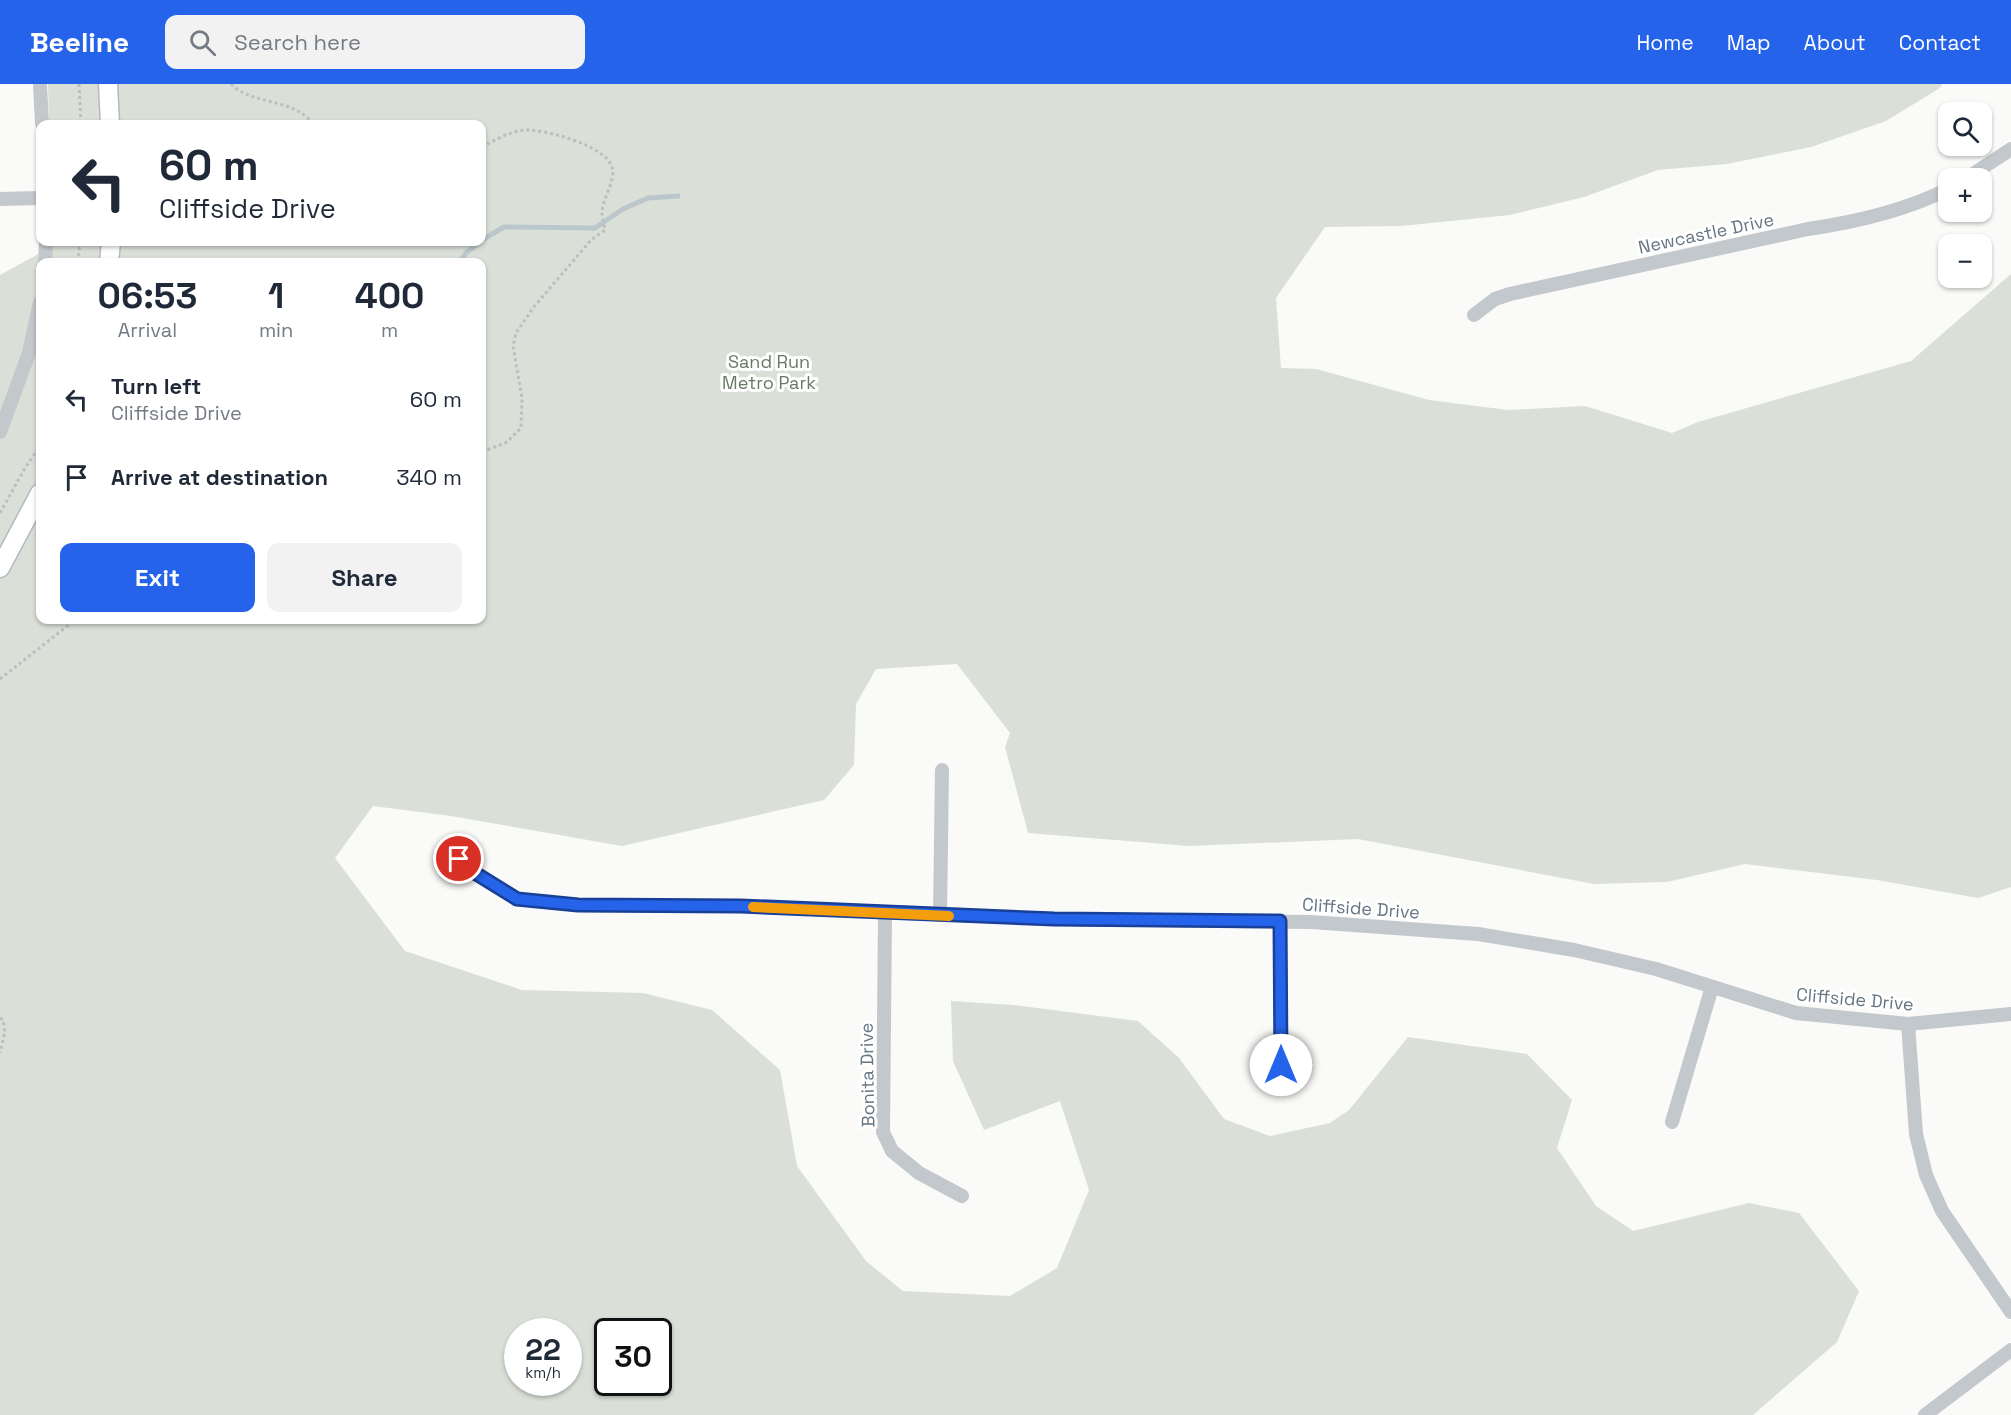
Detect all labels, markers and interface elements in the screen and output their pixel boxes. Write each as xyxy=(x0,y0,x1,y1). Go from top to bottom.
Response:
search box xyxy=(165,15,585,69)
text: Beeline xyxy=(30,24,129,60)
icon: search xyxy=(186,26,219,59)
text: Search here xyxy=(234,28,361,56)
text: Home xyxy=(1636,29,1694,56)
text: Map xyxy=(1727,29,1771,56)
text: About xyxy=(1804,29,1866,56)
text: Contact xyxy=(1899,29,1981,56)
map controls xyxy=(1938,102,1992,288)
button: search xyxy=(1938,102,1992,156)
text: 60 m xyxy=(159,139,259,192)
icon: left xyxy=(60,144,138,222)
button: + xyxy=(1938,168,1992,222)
text: Cliffside Drive xyxy=(159,191,336,226)
street label: Newcastle Drive xyxy=(1636,207,1776,259)
button: − xyxy=(1938,234,1992,288)
text: 06:53 xyxy=(98,273,197,319)
text: 1 xyxy=(268,273,284,319)
text: 400 xyxy=(355,273,424,319)
text: Arrival xyxy=(118,317,177,343)
text: min xyxy=(259,317,293,343)
text: m xyxy=(381,317,398,343)
park label: Sand Run Metro Park xyxy=(722,350,816,394)
text: Turn left xyxy=(111,372,201,400)
icon: left xyxy=(60,383,93,416)
text: 60 m xyxy=(410,385,462,413)
text: Cliffside Drive xyxy=(111,400,242,426)
icon: arrive xyxy=(60,461,93,494)
text: Arrive at destination xyxy=(111,463,328,491)
text: 340 m xyxy=(396,463,462,491)
button: Exit xyxy=(60,543,255,612)
button: Share xyxy=(267,543,462,612)
pin xyxy=(433,833,484,884)
icon: arrive xyxy=(442,842,475,875)
street label: Cliffside Drive xyxy=(1301,892,1421,924)
street label: Cliffside Drive xyxy=(1795,982,1915,1016)
street label: Bonita Drive xyxy=(855,1022,879,1128)
position arrow xyxy=(1249,1033,1313,1097)
speed limit sign: 30 xyxy=(594,1318,672,1396)
text: 22 xyxy=(525,1330,561,1369)
text: km/h xyxy=(525,1363,561,1382)

